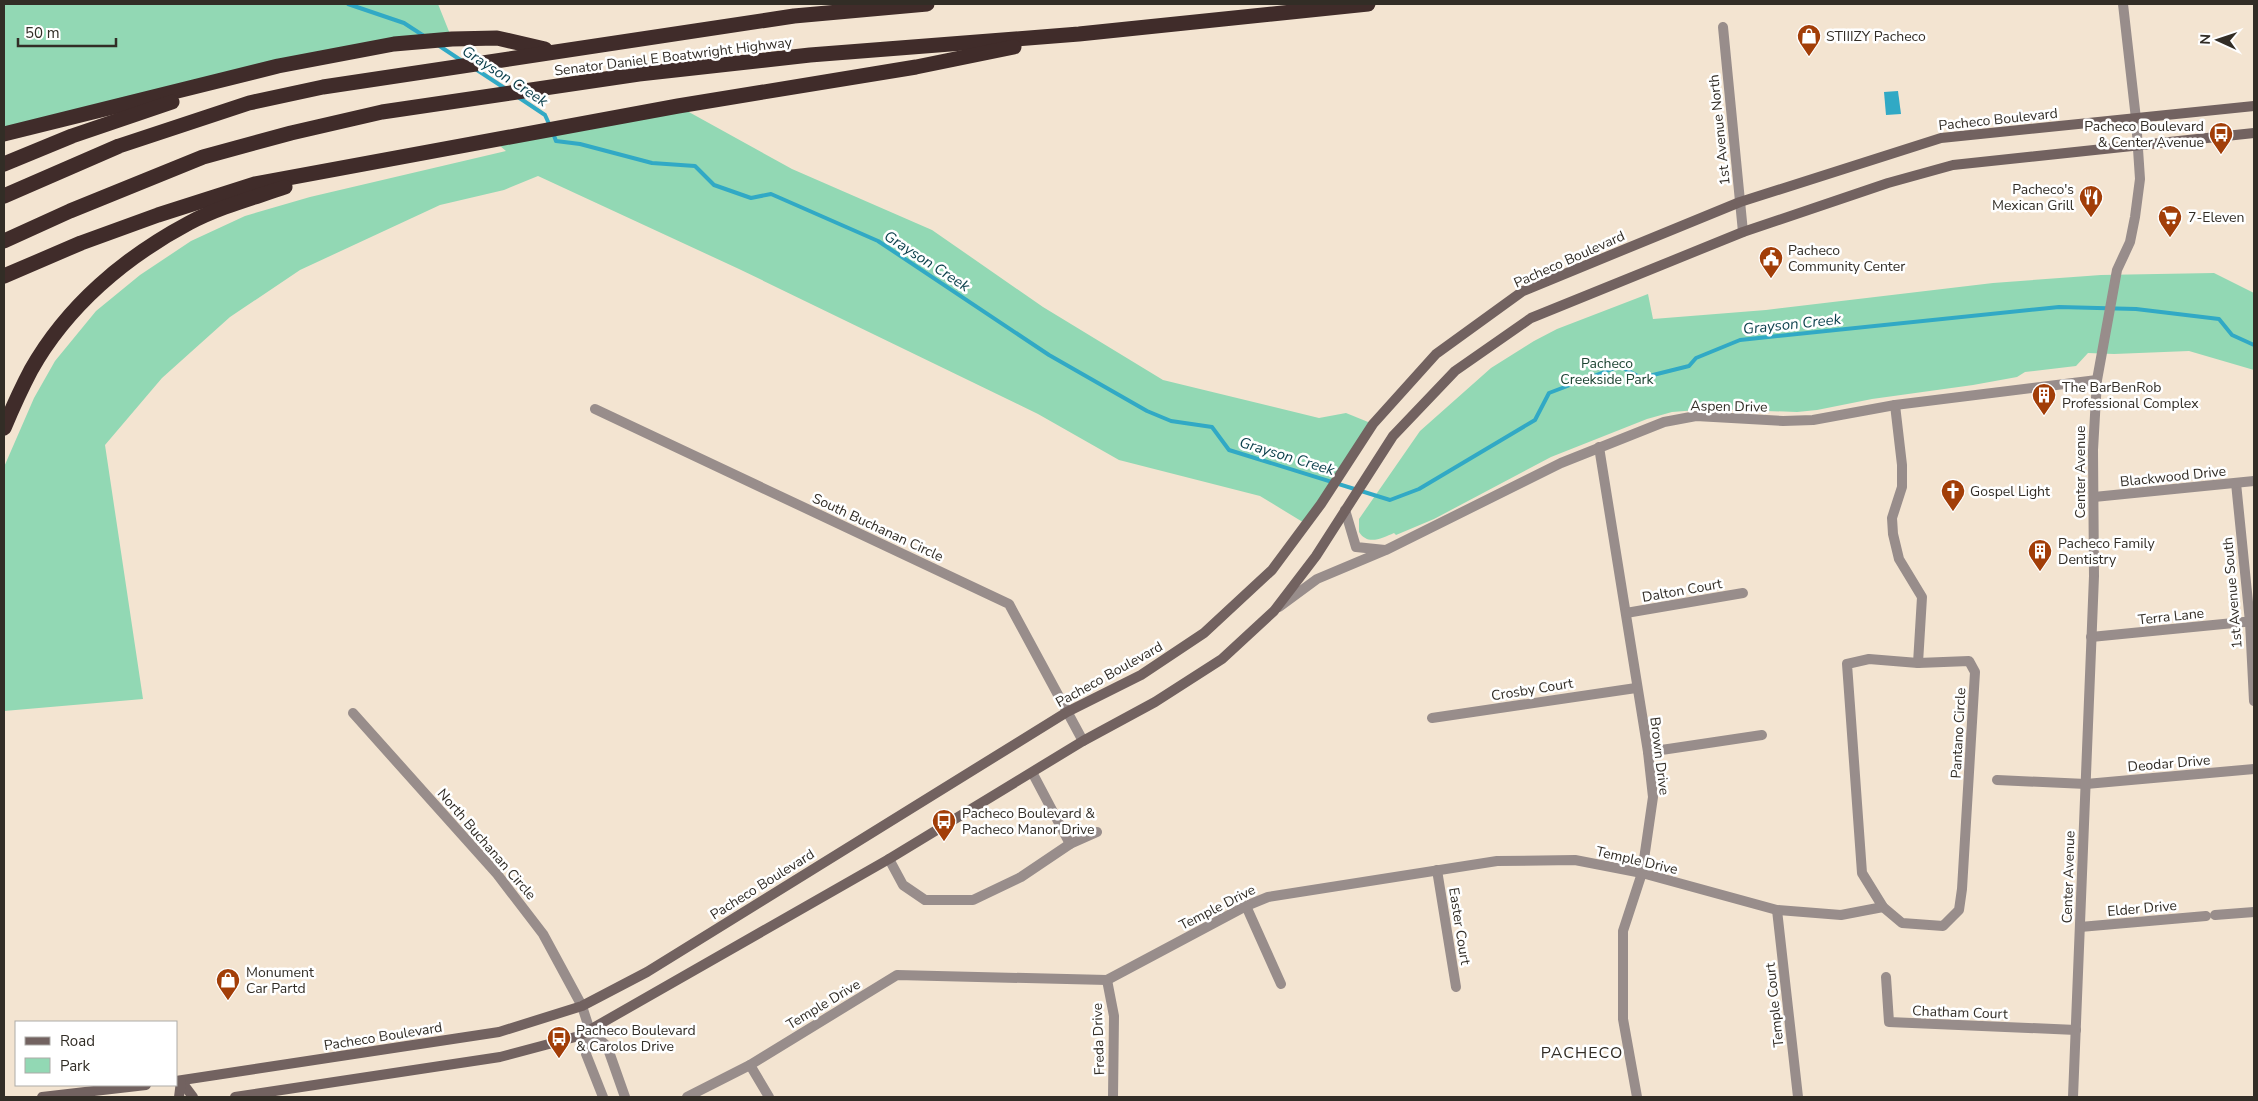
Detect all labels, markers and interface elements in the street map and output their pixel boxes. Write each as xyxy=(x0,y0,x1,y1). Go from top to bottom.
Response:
scale bar xyxy=(18,15,115,47)
north arrow xyxy=(2193,15,2243,65)
text: 50 m xyxy=(25,23,60,43)
shop icon: STIIIZY Pacheco xyxy=(1796,23,1822,57)
place label: STIIIZY Pacheco xyxy=(1826,27,1926,46)
street label: Senator Daniel E Boatwright Highway xyxy=(553,32,794,80)
text: N xyxy=(2196,34,2215,45)
water label: Grayson Creek xyxy=(458,41,552,111)
street label: 1st Avenue North xyxy=(1704,74,1735,186)
street label: Pacheco Boulevard xyxy=(1938,104,2059,135)
place label: Pacheco Boulevard & Center Avenue xyxy=(2084,117,2204,152)
bus stop icon: Pacheco Boulevard & Center Avenue xyxy=(2208,121,2234,155)
place label: Pacheco's Mexican Grill xyxy=(1992,180,2075,215)
restaurant icon: Pacheco's Mexican Grill xyxy=(2078,184,2104,218)
supermarket icon: 7-Eleven xyxy=(2157,204,2183,238)
place label: 7-Eleven xyxy=(2188,208,2244,227)
water label: Grayson Creek xyxy=(880,226,974,296)
street label: Pacheco Boulevard xyxy=(1511,226,1628,292)
place label: Pacheco Community Center xyxy=(1788,241,1905,276)
public building icon: Pacheco Community Center xyxy=(1758,245,1784,279)
water label: Grayson Creek xyxy=(1742,309,1842,339)
park label: Pacheco Creekside Park xyxy=(1560,354,1655,389)
place label: The BarBenRob Professional Complex xyxy=(2062,378,2199,413)
building icon: The BarBenRob Professional Complex xyxy=(2031,382,2057,416)
street label: Aspen Drive xyxy=(1690,396,1768,417)
street label: Center Avenue xyxy=(2071,426,2090,518)
water label: Grayson Creek xyxy=(1237,432,1337,480)
street label: Blackwood Drive xyxy=(2119,461,2227,492)
church icon: Gospel Light xyxy=(1940,478,1966,512)
place label: Gospel Light xyxy=(1970,482,2050,501)
street label: South Buchanan Circle xyxy=(809,489,946,566)
place label: Pacheco Family Dentistry xyxy=(2058,534,2156,569)
street label: 1st Avenue South xyxy=(2218,536,2247,650)
building icon: Pacheco Family Dentistry xyxy=(2027,538,2053,572)
street label: Dalton Court xyxy=(1641,574,1724,607)
street label: Terra Lane xyxy=(2137,604,2205,629)
street label: Pacheco Boulevard xyxy=(1052,637,1166,712)
street label: Crosby Court xyxy=(1490,674,1574,705)
street label: Pantano Circle xyxy=(1947,687,1970,779)
street label: Brown Drive xyxy=(1645,716,1674,796)
street label: Deodar Drive xyxy=(2127,750,2211,777)
street label: North Buchanan Circle xyxy=(433,785,540,904)
place label: Pacheco Boulevard & Pacheco Manor Drive xyxy=(962,804,1095,839)
bus stop icon: Pacheco Boulevard & Pacheco Manor Drive xyxy=(931,808,957,842)
street label: Center Avenue xyxy=(2057,830,2080,924)
street label: Temple Drive xyxy=(1594,842,1680,879)
street label: Pacheco Boulevard xyxy=(706,845,818,924)
street label: Temple Drive xyxy=(1176,880,1259,935)
street label: Easter Court xyxy=(1444,886,1475,966)
street label: Elder Drive xyxy=(2107,896,2178,921)
street label: Temple Court xyxy=(1761,962,1788,1048)
place label: Monument Car Partd xyxy=(246,963,314,998)
shop icon: Monument Car Partd xyxy=(215,967,241,1001)
street label: Temple Drive xyxy=(783,975,864,1034)
street label: Chatham Court xyxy=(1912,1001,2008,1024)
street label: Freda Drive xyxy=(1088,1003,1109,1075)
street label: Pacheco Boulevard xyxy=(322,1018,444,1055)
legend xyxy=(15,1021,178,1086)
place label: Pacheco Boulevard & Carolos Drive xyxy=(576,1021,696,1056)
bus stop icon: Pacheco Boulevard & Carolos Drive xyxy=(546,1025,572,1059)
text: Road xyxy=(60,1031,95,1051)
district label: PACHECO xyxy=(1541,1042,1623,1064)
text: Park xyxy=(60,1056,90,1076)

